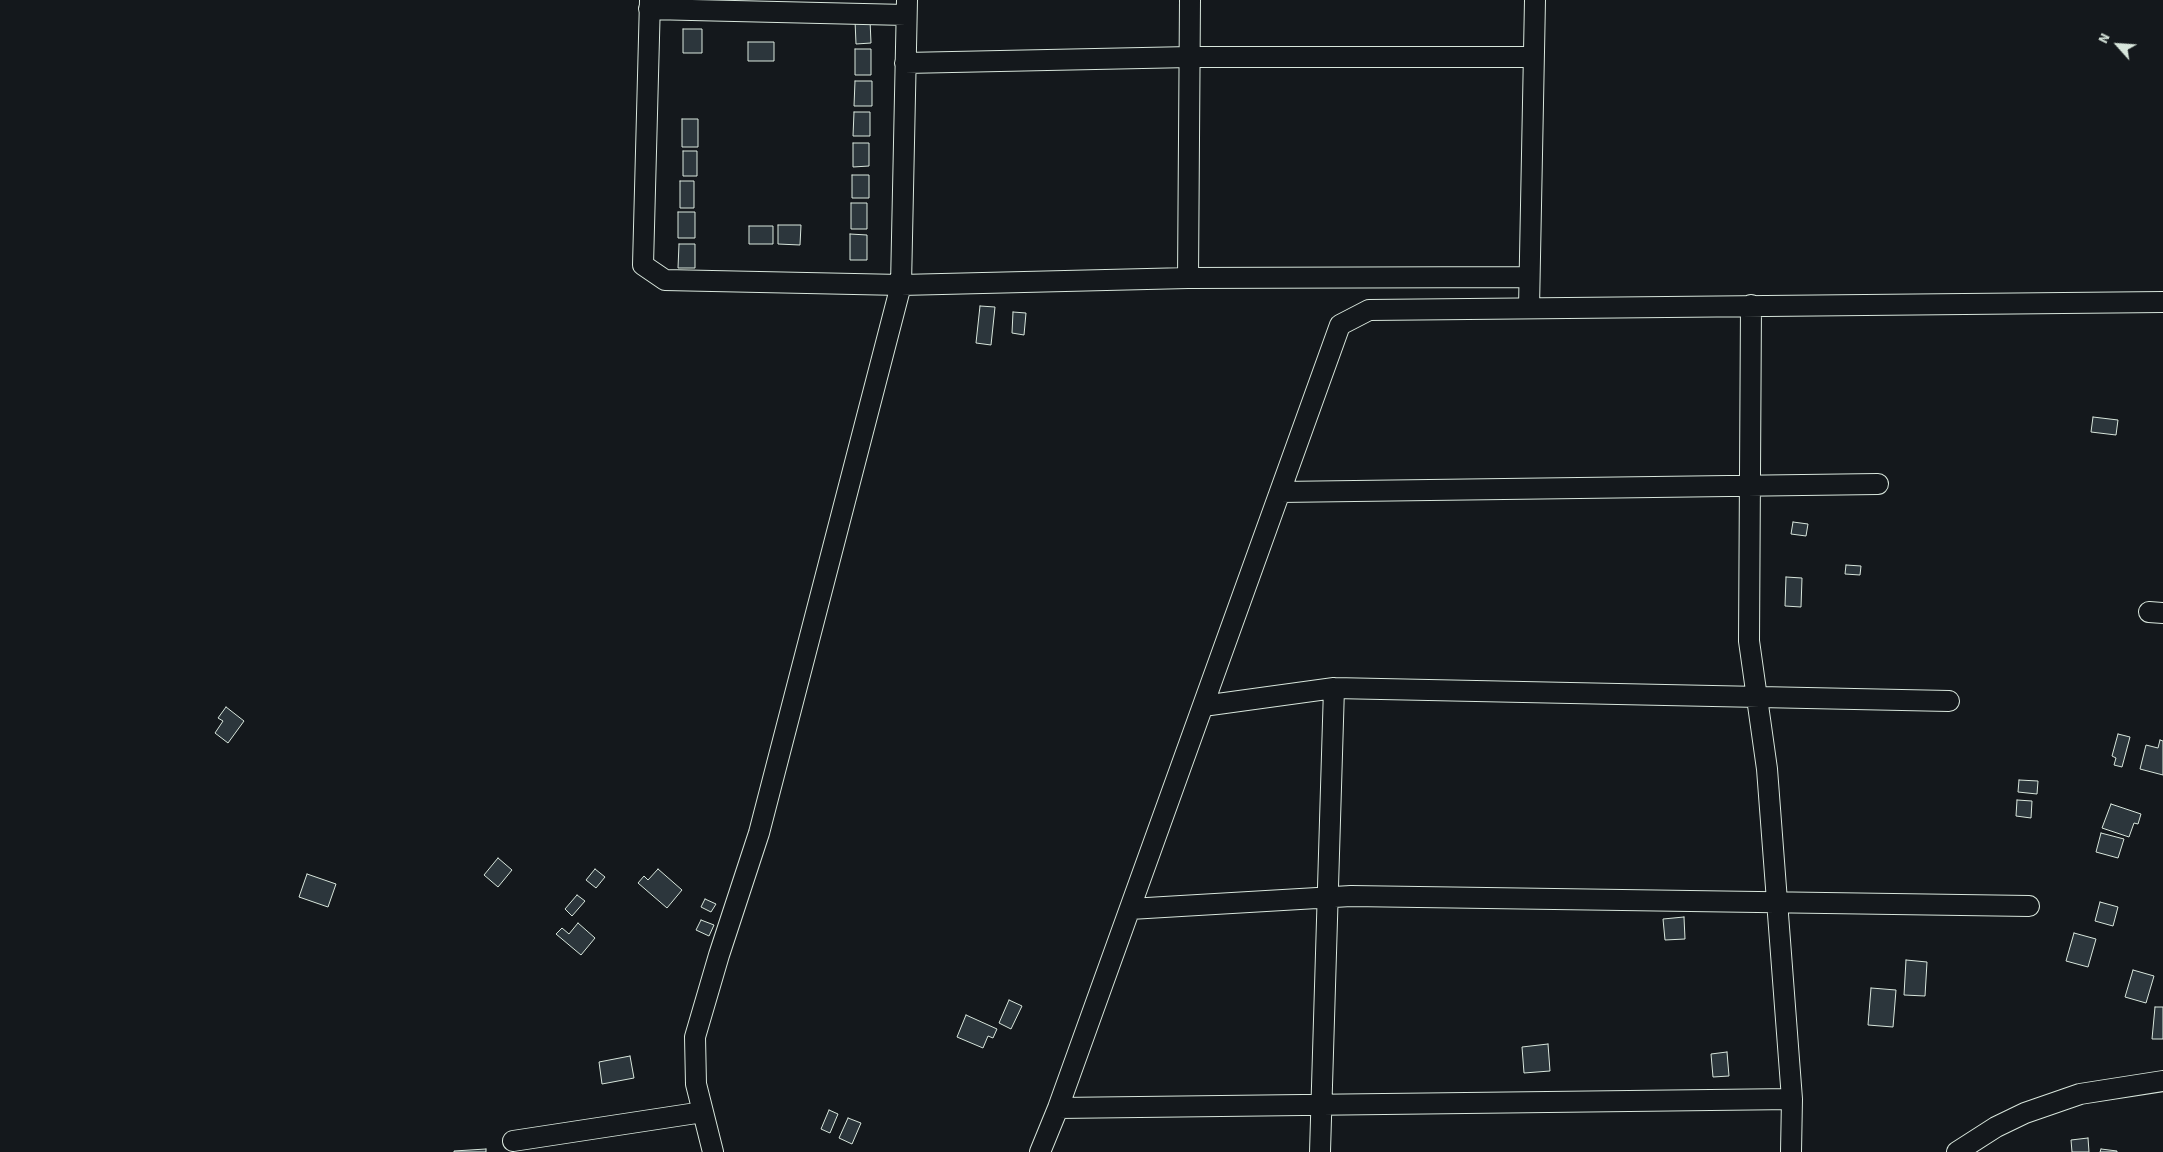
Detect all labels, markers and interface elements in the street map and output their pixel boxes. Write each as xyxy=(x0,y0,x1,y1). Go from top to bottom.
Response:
north arrow xyxy=(2093,20,2143,70)
text: N xyxy=(2093,30,2116,47)

